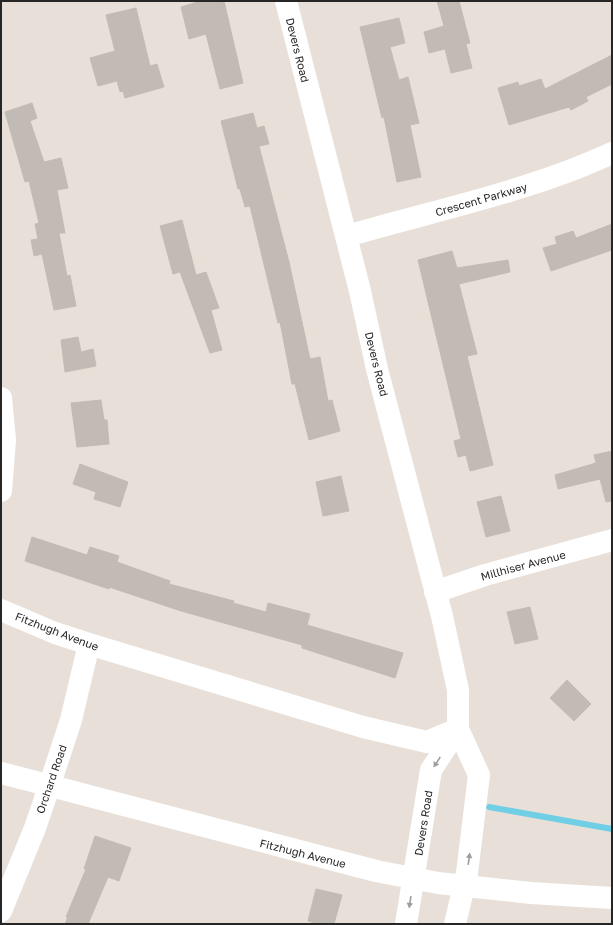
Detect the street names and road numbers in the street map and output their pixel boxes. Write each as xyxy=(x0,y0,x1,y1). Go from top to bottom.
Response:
street label: Devers Road xyxy=(284,16,312,84)
street label: Crescent Parkway xyxy=(434,180,528,218)
street label: Devers Road xyxy=(363,330,391,398)
street label: Millhiser Avenue xyxy=(479,547,567,583)
street label: Fitzhugh Avenue xyxy=(13,609,101,653)
street label: Orchard Road xyxy=(33,743,69,815)
street label: Devers Road xyxy=(411,789,435,857)
street label: Fitzhugh Avenue xyxy=(259,836,347,870)

